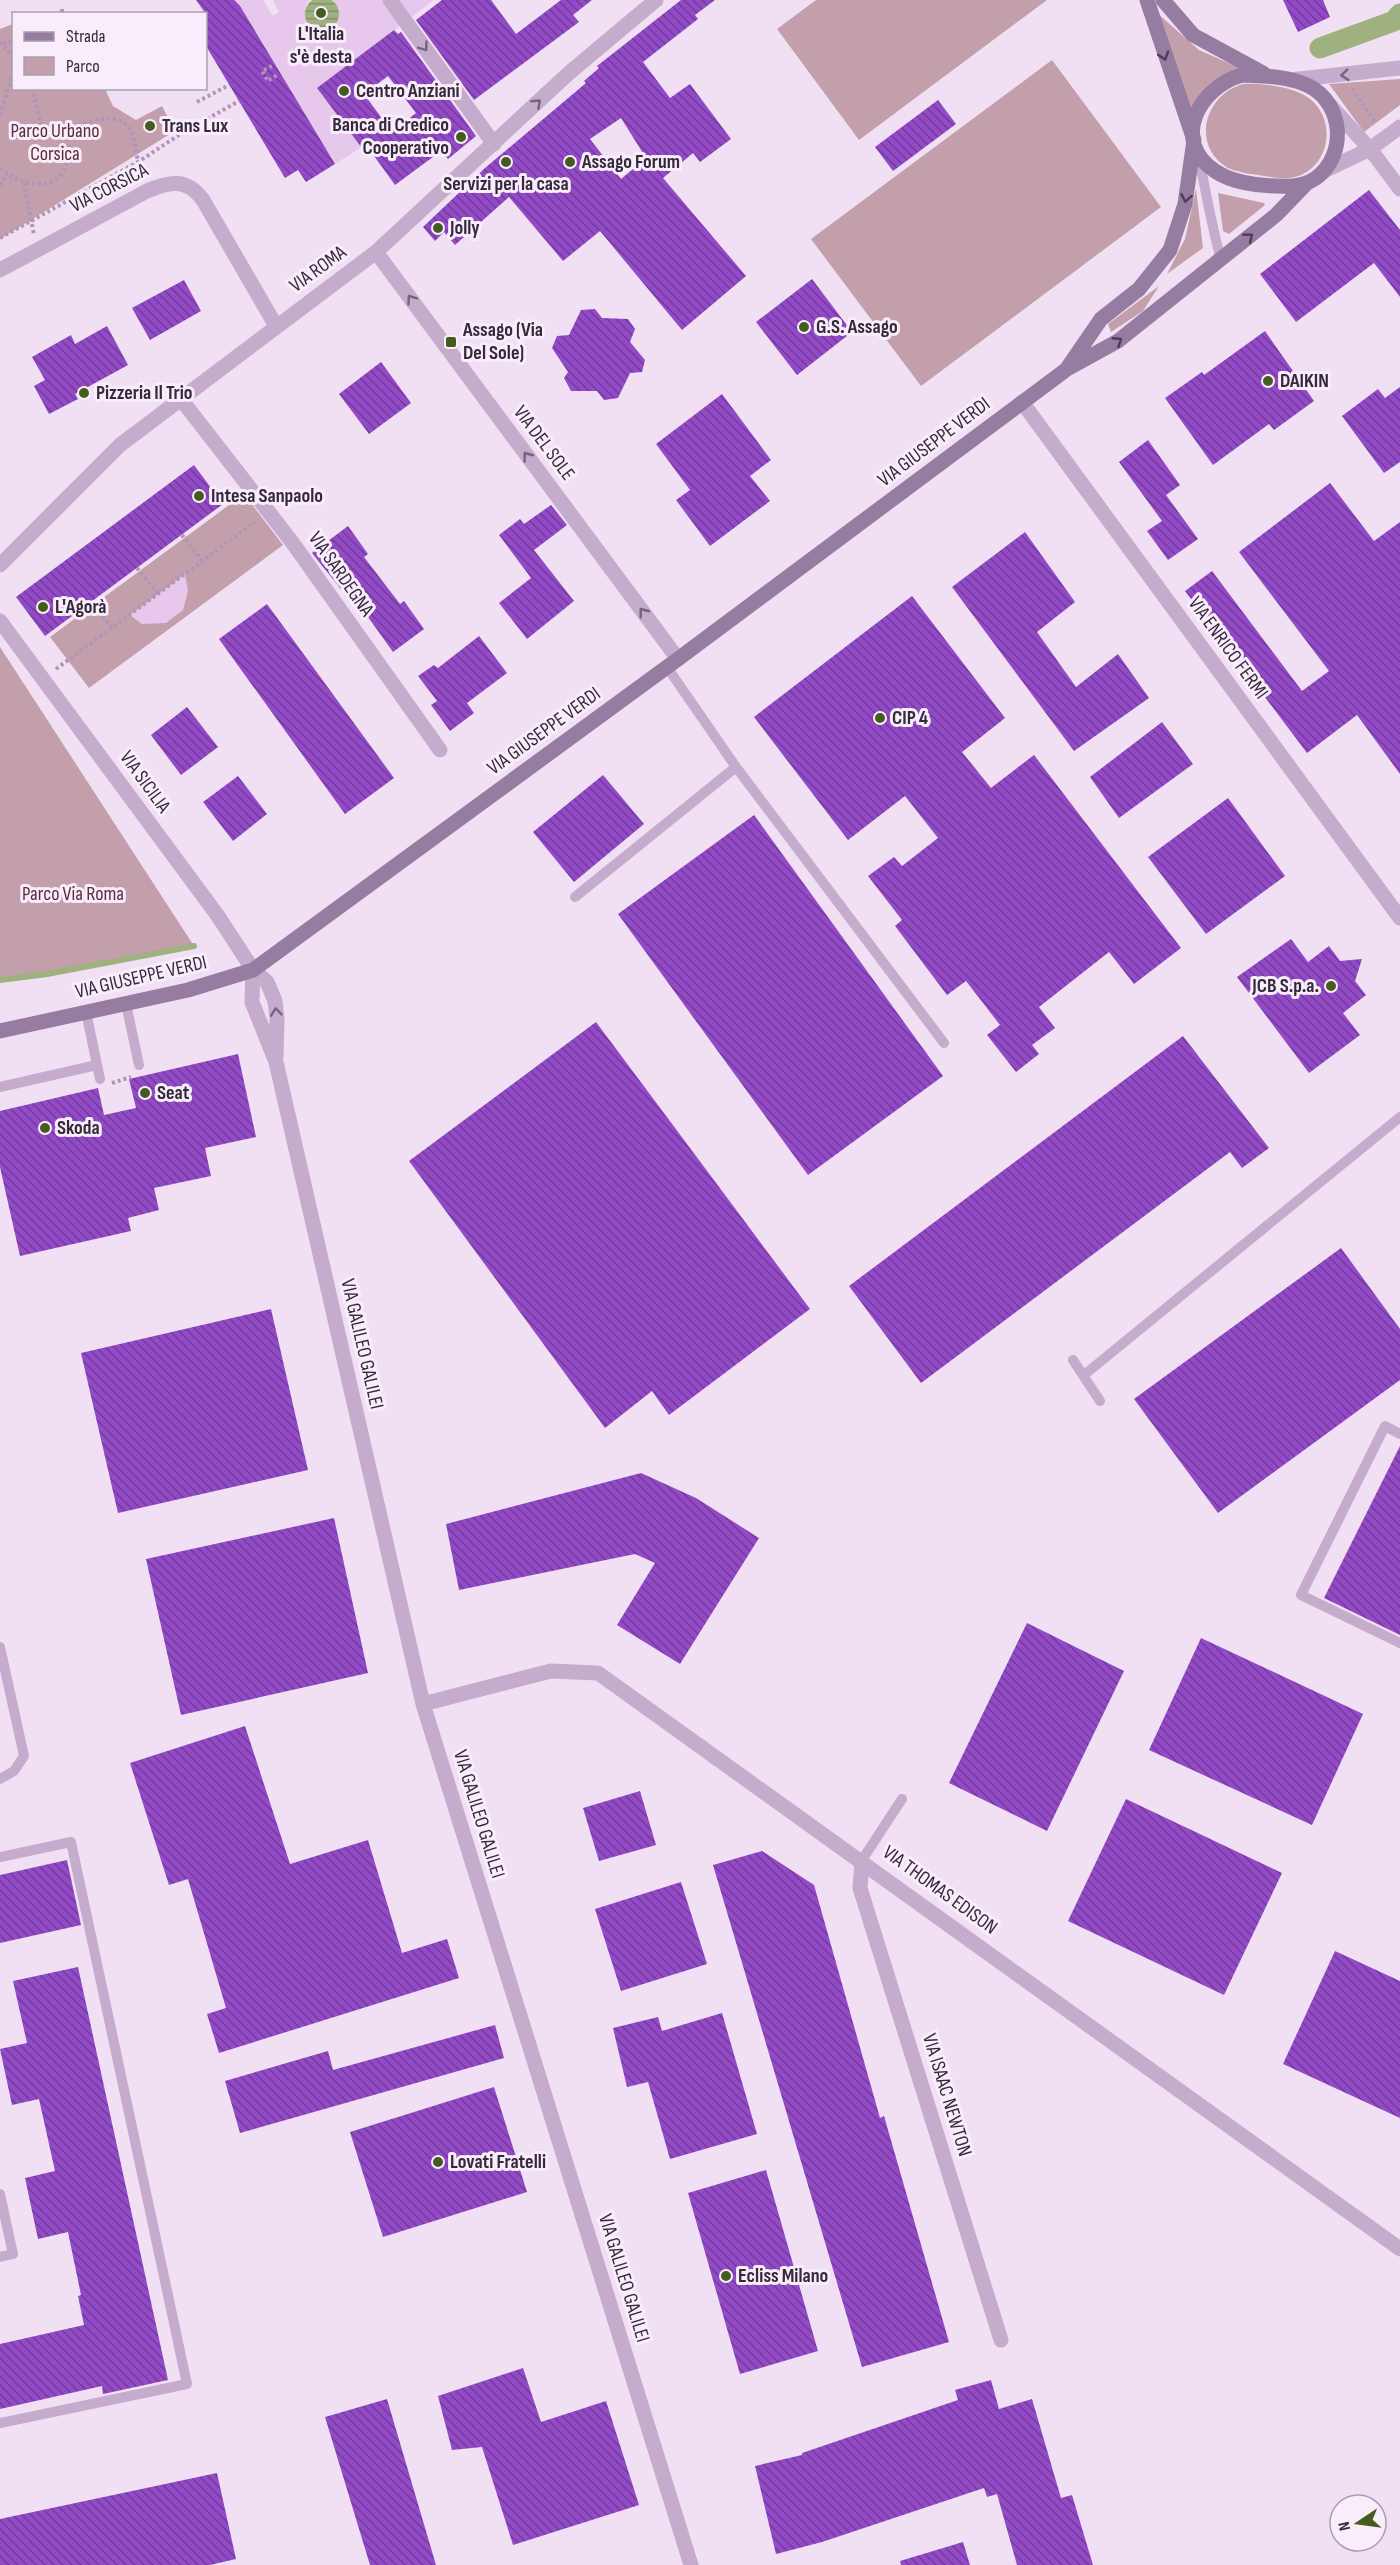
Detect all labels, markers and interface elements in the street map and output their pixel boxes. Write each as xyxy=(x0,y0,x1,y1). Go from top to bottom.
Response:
marker: L'Italia s'è desta xyxy=(314,6,328,20)
legend xyxy=(12,12,207,90)
place label: L'Italia s'è desta xyxy=(290,22,352,69)
text: Strada xyxy=(66,26,106,47)
one-way arrow xyxy=(417,41,428,52)
one-way arrow xyxy=(1157,50,1169,61)
text: Parco xyxy=(66,56,100,77)
one-way arrow xyxy=(1341,68,1350,81)
place label: Centro Anziani xyxy=(356,79,460,103)
marker: Centro Anziani xyxy=(337,84,351,98)
one-way arrow xyxy=(529,100,540,111)
place label: Banca di Credico Cooperativo xyxy=(332,113,449,160)
place label: Trans Lux xyxy=(162,114,229,138)
park label: Parco Urbano Corsica xyxy=(10,119,100,166)
marker: Trans Lux xyxy=(143,119,157,133)
marker: Banca di Credico Cooperativo xyxy=(454,130,468,144)
place label: Assago Forum xyxy=(581,150,680,174)
marker: Servizi per la casa xyxy=(499,155,513,169)
marker: Assago Forum xyxy=(563,155,577,169)
street label: VIA CORSICA xyxy=(66,158,152,218)
place label: Servizi per la casa xyxy=(443,172,569,196)
one-way arrow xyxy=(1180,193,1193,203)
place label: Jolly xyxy=(449,216,480,240)
marker: Jolly xyxy=(431,221,445,235)
one-way arrow xyxy=(1242,234,1253,245)
street label: VIA ROMA xyxy=(285,240,351,298)
one-way arrow xyxy=(407,295,418,306)
place label: G.S. Assago xyxy=(816,315,898,339)
place label: Assago (Via Del Sole) xyxy=(462,318,543,365)
marker: G.S. Assago xyxy=(797,320,811,334)
marker: Assago (Via Del Sole) xyxy=(444,335,458,349)
one-way arrow xyxy=(1111,337,1122,348)
place label: DAIKIN xyxy=(1280,369,1329,393)
marker: DAIKIN xyxy=(1261,374,1275,388)
place label: Pizzeria Il Trio xyxy=(96,381,192,405)
marker: Pizzeria Il Trio xyxy=(77,386,91,400)
street label: VIA GIUSEPPE VERDI xyxy=(873,392,995,492)
street label: VIA DEL SOLE xyxy=(508,401,580,485)
one-way arrow xyxy=(523,451,534,462)
place label: Intesa Sanpaolo xyxy=(211,484,323,508)
marker: Intesa Sanpaolo xyxy=(192,489,206,503)
street label: VIA SARDEGNA xyxy=(303,527,379,621)
street label: VIA ENRICO FERMI xyxy=(1183,592,1273,704)
place label: L'Agorà xyxy=(55,595,107,619)
marker: L'Agorà xyxy=(36,600,50,614)
one-way arrow xyxy=(639,608,650,619)
street label: VIA GIUSEPPE VERDI xyxy=(483,682,605,780)
place label: CIP 4 xyxy=(892,706,928,730)
marker: CIP 4 xyxy=(873,711,887,725)
street label: VIA SICILIA xyxy=(114,746,176,818)
park label: Parco Via Roma xyxy=(22,882,124,906)
street label: VIA GIUSEPPE VERDI xyxy=(73,950,209,1004)
place label: JCB S.p.a. xyxy=(1251,974,1319,998)
marker: JCB S.p.a. xyxy=(1324,979,1338,993)
one-way arrow xyxy=(270,1008,283,1017)
place label: Seat xyxy=(157,1081,190,1105)
marker: Seat xyxy=(138,1086,152,1100)
place label: Skoda xyxy=(57,1116,100,1140)
marker: Skoda xyxy=(38,1121,52,1135)
street label: VIA GALILEO GALILEI xyxy=(335,1277,389,1411)
street label: VIA GALILEO GALILEI xyxy=(448,1747,510,1881)
street label: VIA THOMAS EDISON xyxy=(878,1840,1002,1940)
street label: VIA ISAAC NEWTON xyxy=(917,2031,977,2159)
place label: Lovati Fratelli xyxy=(450,2150,546,2174)
marker: Lovati Fratelli xyxy=(431,2155,445,2169)
street label: VIA GALILEO GALILEI xyxy=(593,2211,655,2345)
place label: Ecliss Milano xyxy=(738,2264,828,2288)
marker: Ecliss Milano xyxy=(719,2269,733,2283)
north arrow xyxy=(1328,2493,1388,2553)
text: N xyxy=(1335,2520,1355,2532)

